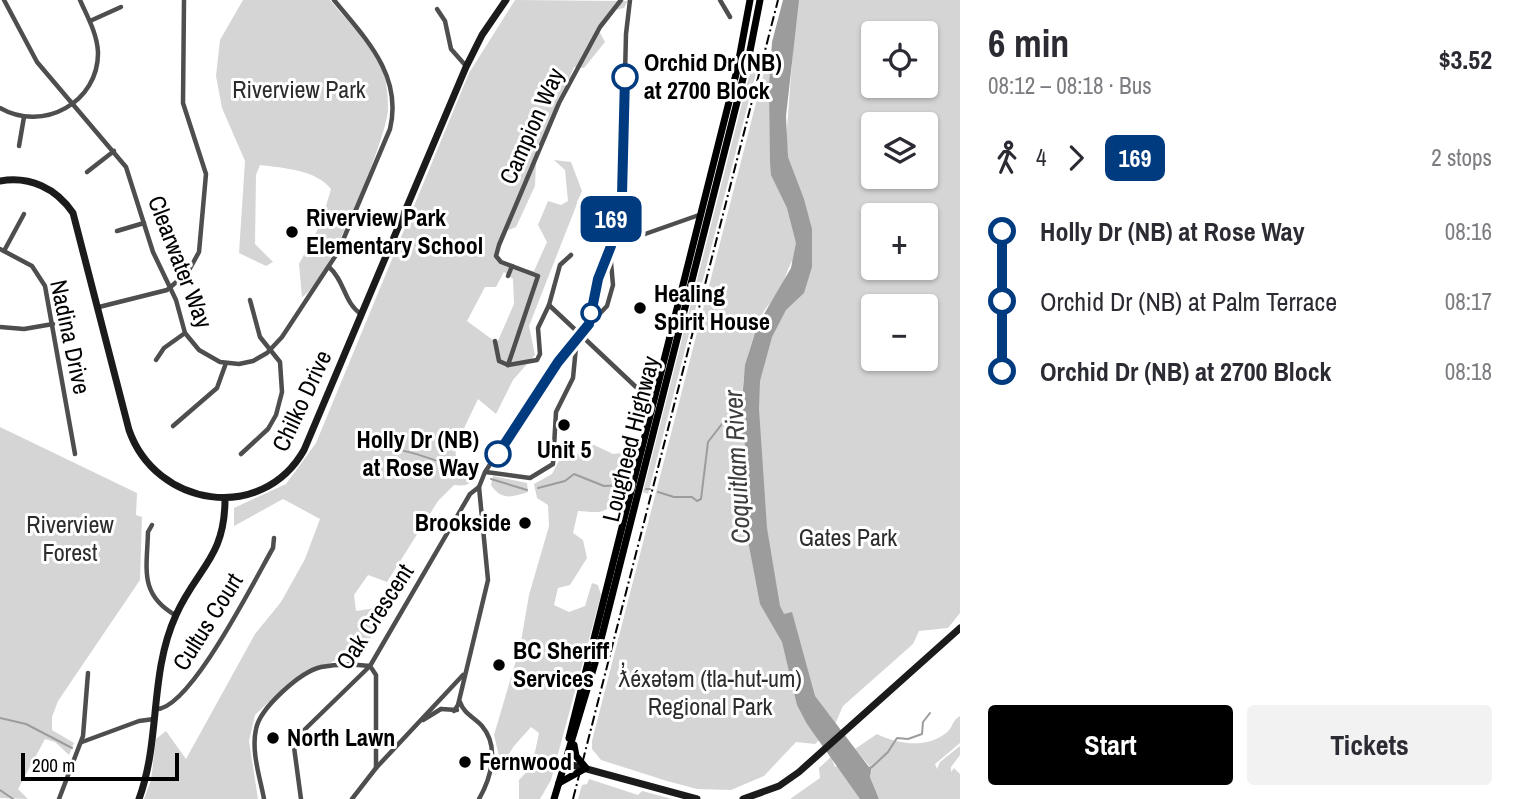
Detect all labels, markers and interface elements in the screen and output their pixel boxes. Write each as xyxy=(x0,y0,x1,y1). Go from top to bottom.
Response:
text: 6 min xyxy=(988,18,1069,69)
map controls xyxy=(861,21,938,371)
button: locate xyxy=(861,21,938,98)
text: $3.52 xyxy=(1439,42,1492,77)
place label: Orchid Dr (NB) at 2700 Block xyxy=(644,46,782,106)
street label: Campion Way xyxy=(491,62,571,189)
marker: Orchid Dr (NB) at 2700 Block xyxy=(612,64,638,90)
text: 08:12 – 08:18 · Bus xyxy=(988,70,1152,101)
park label: Riverview Park xyxy=(232,73,366,105)
button: layers xyxy=(861,112,938,189)
icon: walk xyxy=(988,139,1026,177)
icon: forward xyxy=(1057,139,1095,177)
text: 4 xyxy=(1036,142,1047,173)
text: 169 xyxy=(1119,142,1151,174)
text: 2 stops xyxy=(1431,142,1492,173)
street label: Clearwater Way xyxy=(141,191,221,333)
line badge: 169 xyxy=(571,196,651,242)
place label: Riverview Park Elementary School xyxy=(306,201,483,261)
text: 169 xyxy=(595,203,627,235)
button: + xyxy=(861,203,938,280)
text: Holly Dr (NB) at Rose Way xyxy=(1040,214,1305,249)
text: 08:16 xyxy=(1445,216,1492,247)
marker: Riverview Park Elementary School xyxy=(284,224,300,240)
street label: Nadina Drive xyxy=(43,277,99,397)
place label: Healing Spirit House xyxy=(654,277,770,337)
text: Orchid Dr (NB) at Palm Terrace xyxy=(1040,284,1337,319)
text: 08:17 xyxy=(1445,286,1492,317)
button: − xyxy=(861,294,938,371)
marker: Healing Spirit House xyxy=(632,300,648,316)
unlabelled marker xyxy=(581,303,601,323)
street label: Chilko Drive xyxy=(264,345,338,456)
street label: Lougheed Highway xyxy=(594,352,666,525)
text: Orchid Dr (NB) at 2700 Block xyxy=(1040,354,1331,389)
text: 08:18 xyxy=(1445,356,1492,387)
water label: Coquitlam River xyxy=(715,388,758,545)
marker: Unit 5 xyxy=(556,417,572,433)
place label: Holly Dr (NB) at Rose Way xyxy=(357,423,479,483)
place label: Unit 5 xyxy=(537,433,591,465)
marker: Holly Dr (NB) at Rose Way xyxy=(485,441,511,467)
place label: Brookside xyxy=(415,506,511,538)
park label: Riverview Forest xyxy=(26,508,115,568)
marker: Brookside xyxy=(517,515,533,531)
park label: Gates Park xyxy=(799,521,897,553)
street label: Oak Crescent xyxy=(328,557,421,676)
street label: Cultus Court xyxy=(165,566,250,676)
place label: BC Sheriff Services xyxy=(513,634,610,694)
marker: BC Sheriff Services xyxy=(491,657,507,673)
park label: ƛ̓éxətəm (tla-hut-um) Regional Park xyxy=(618,662,802,722)
button: Start xyxy=(988,705,1233,785)
button: Tickets xyxy=(1247,705,1492,785)
place label: North Lawn xyxy=(287,721,395,753)
marker: North Lawn xyxy=(265,730,281,746)
place label: Fernwood xyxy=(479,745,572,777)
scale bar xyxy=(21,750,178,782)
text: 200 m xyxy=(32,752,75,778)
marker: Fernwood xyxy=(457,754,473,770)

